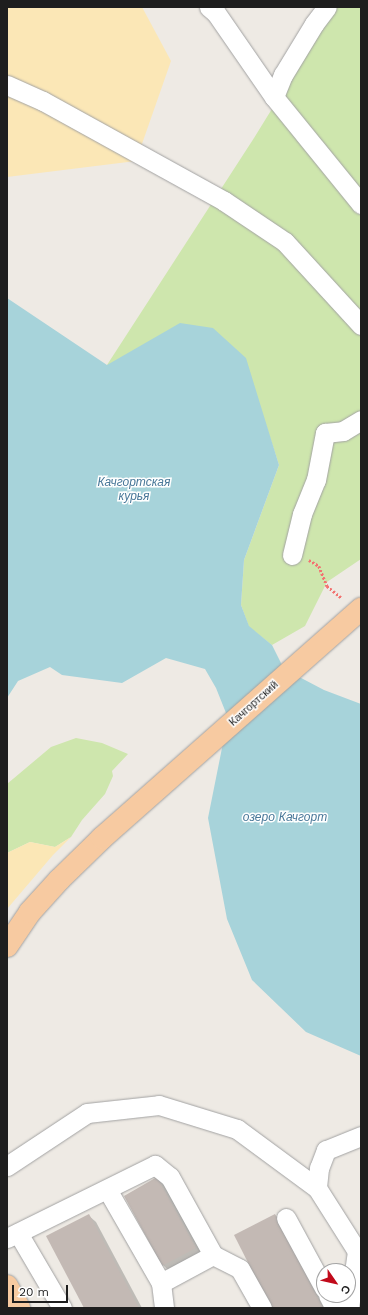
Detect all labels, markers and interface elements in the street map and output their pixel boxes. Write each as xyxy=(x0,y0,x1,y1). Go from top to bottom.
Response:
water label: Качгортская курья xyxy=(98,476,170,504)
street label: Качгортский xyxy=(227,679,281,729)
water label: озеро Качгорт xyxy=(243,811,327,825)
north arrow xyxy=(316,1263,356,1303)
scale bar xyxy=(14,1277,70,1303)
text: С xyxy=(338,1282,353,1296)
text: 20 m xyxy=(19,1285,49,1299)

